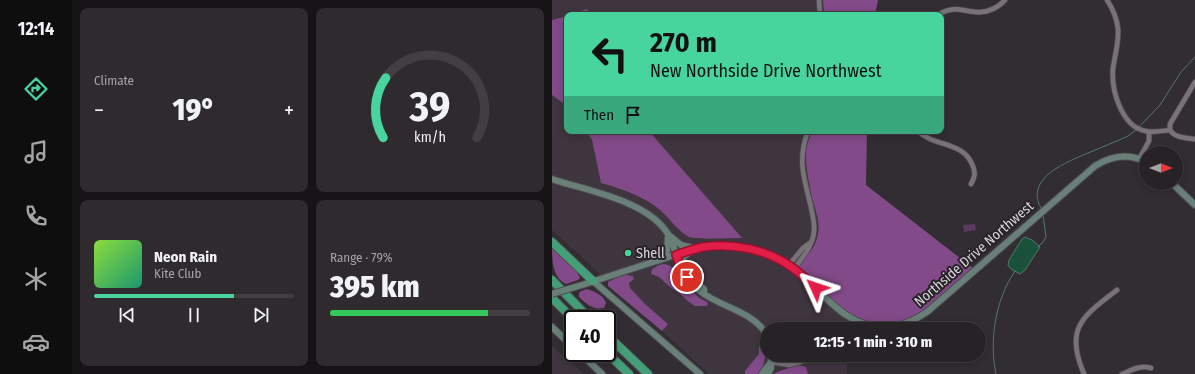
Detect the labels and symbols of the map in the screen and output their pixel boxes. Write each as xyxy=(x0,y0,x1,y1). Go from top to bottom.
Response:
north arrow xyxy=(1139,146,1183,190)
street label: Northside Drive Northwest xyxy=(911,197,1037,310)
place label: Shell xyxy=(636,245,665,262)
marker: Shell xyxy=(623,248,633,258)
pin xyxy=(670,260,704,294)
position arrow xyxy=(795,267,837,309)
speed limit sign: 40 xyxy=(564,310,616,362)

